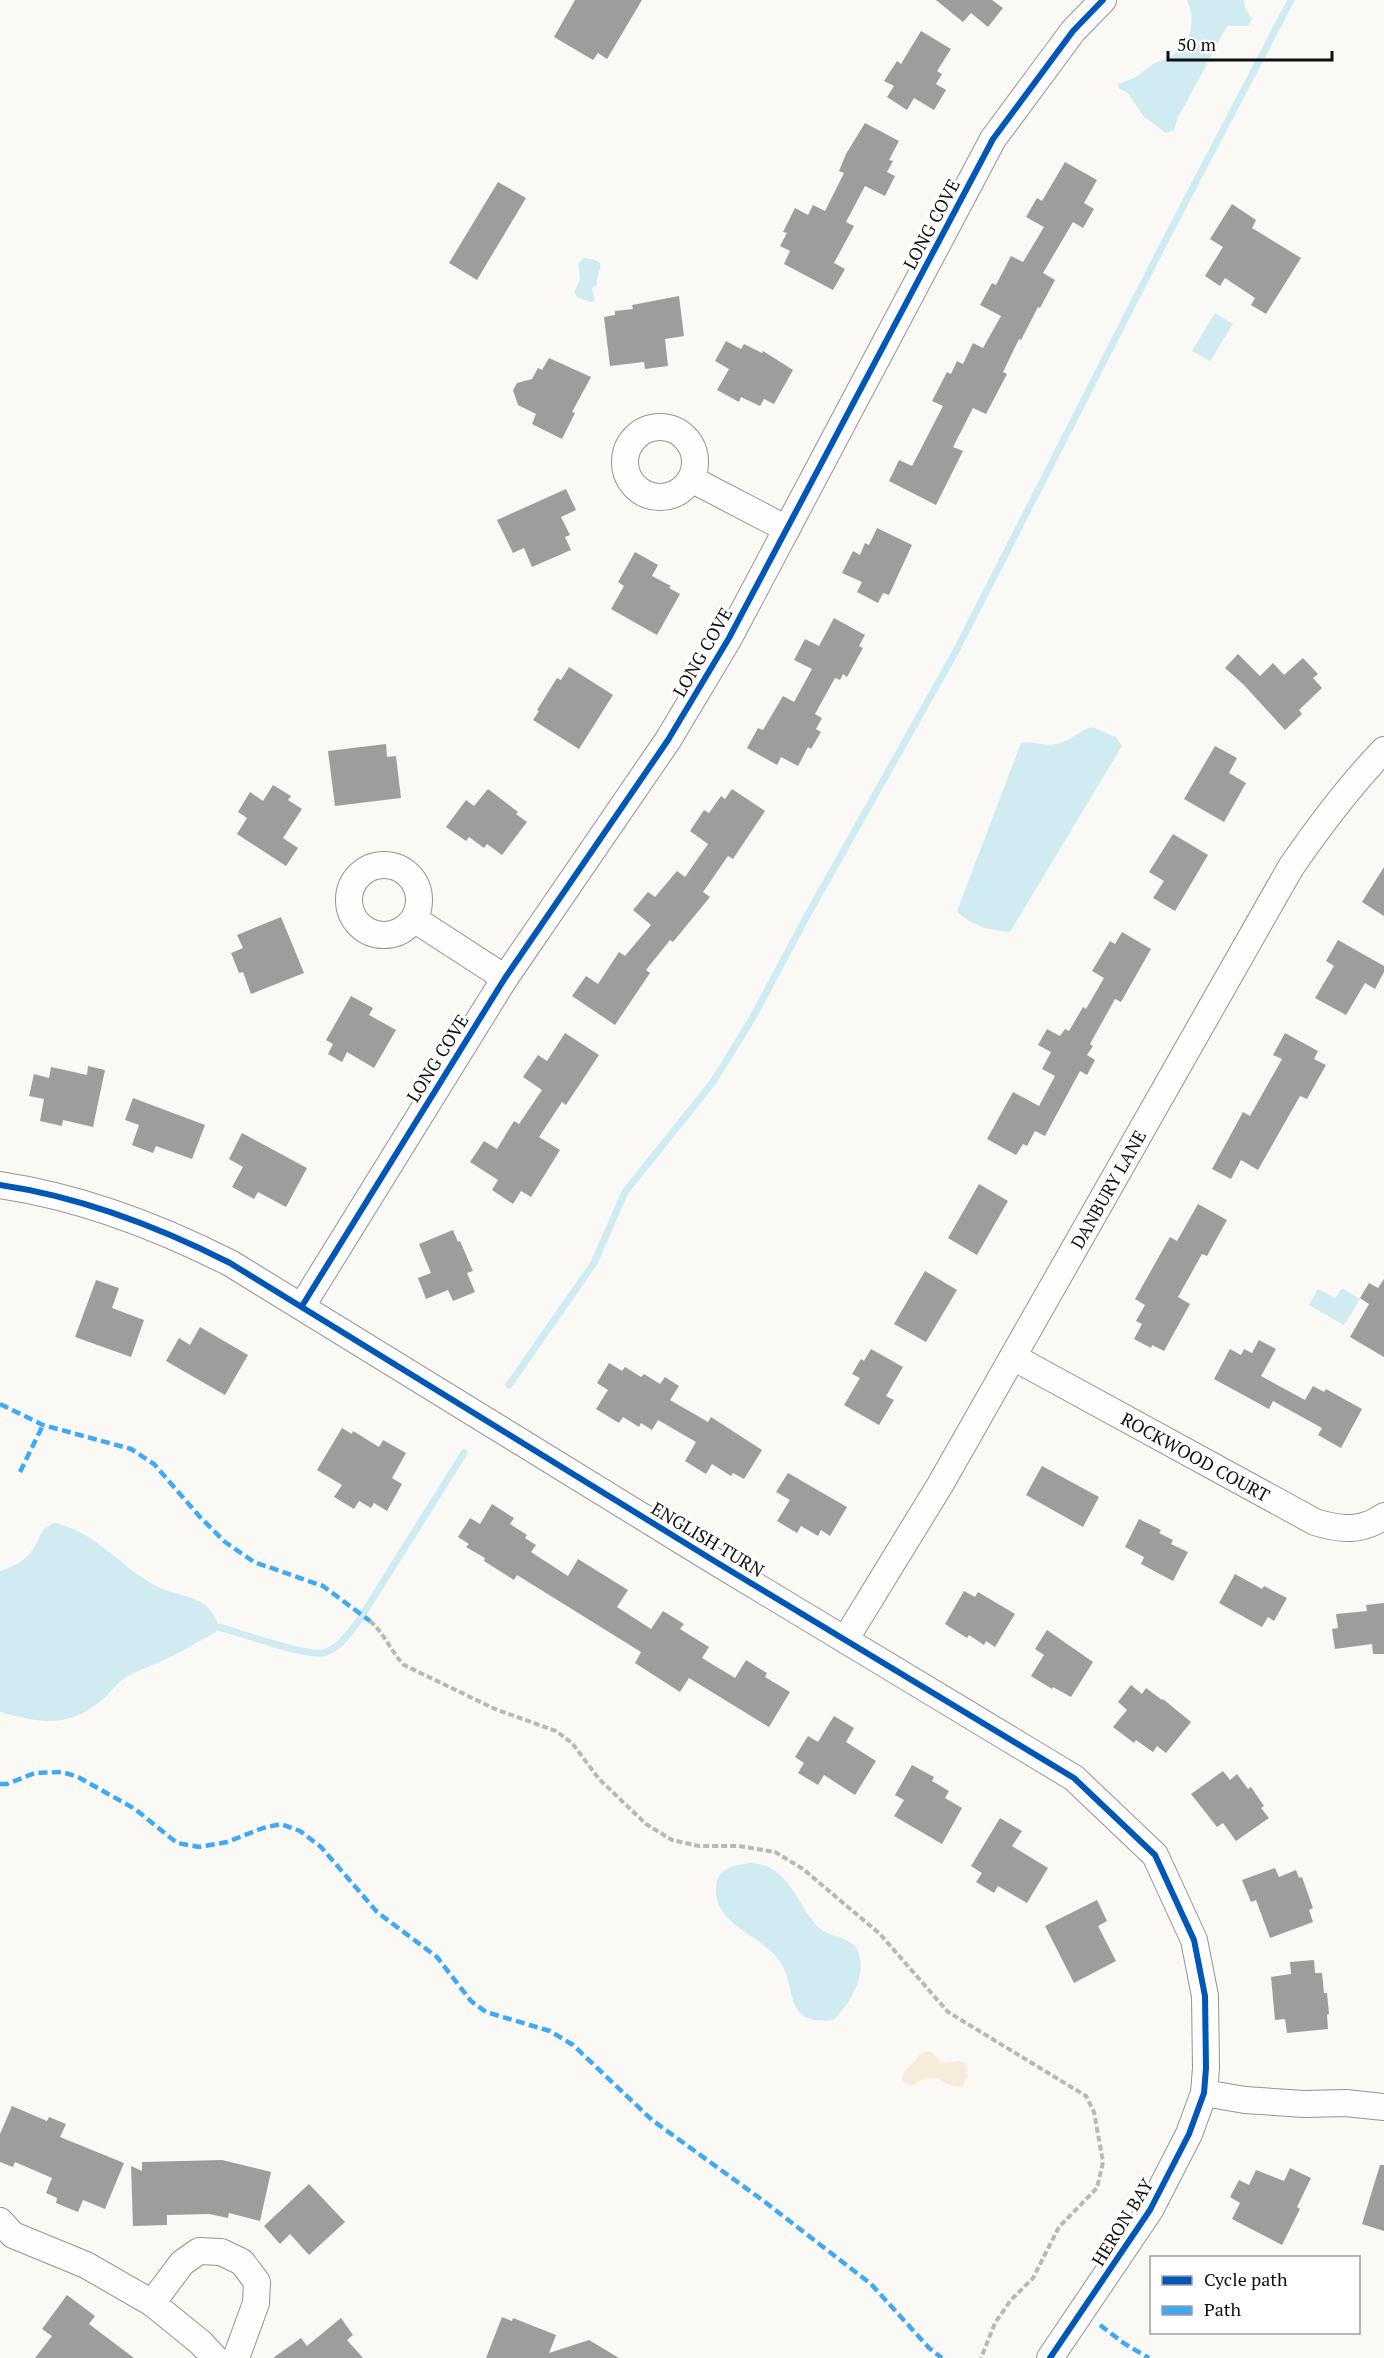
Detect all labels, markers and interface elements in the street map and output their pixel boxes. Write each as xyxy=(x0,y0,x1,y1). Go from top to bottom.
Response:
scale bar xyxy=(1168,24,1332,62)
text: 50 m xyxy=(1177,32,1217,56)
street label: LONG COVE xyxy=(897,175,965,273)
street label: LONG COVE xyxy=(667,603,737,701)
street label: LONG COVE xyxy=(401,1010,473,1106)
street label: DANBURY LANE xyxy=(1065,1126,1151,1253)
street label: ROCKWOOD COURT xyxy=(1117,1406,1274,1507)
street label: ENGLISH TURN xyxy=(647,1496,769,1582)
street label: HERON BAY xyxy=(1086,2173,1159,2270)
legend xyxy=(1150,2256,1360,2334)
text: Cycle path xyxy=(1204,2267,1288,2291)
text: Path xyxy=(1204,2297,1241,2321)

